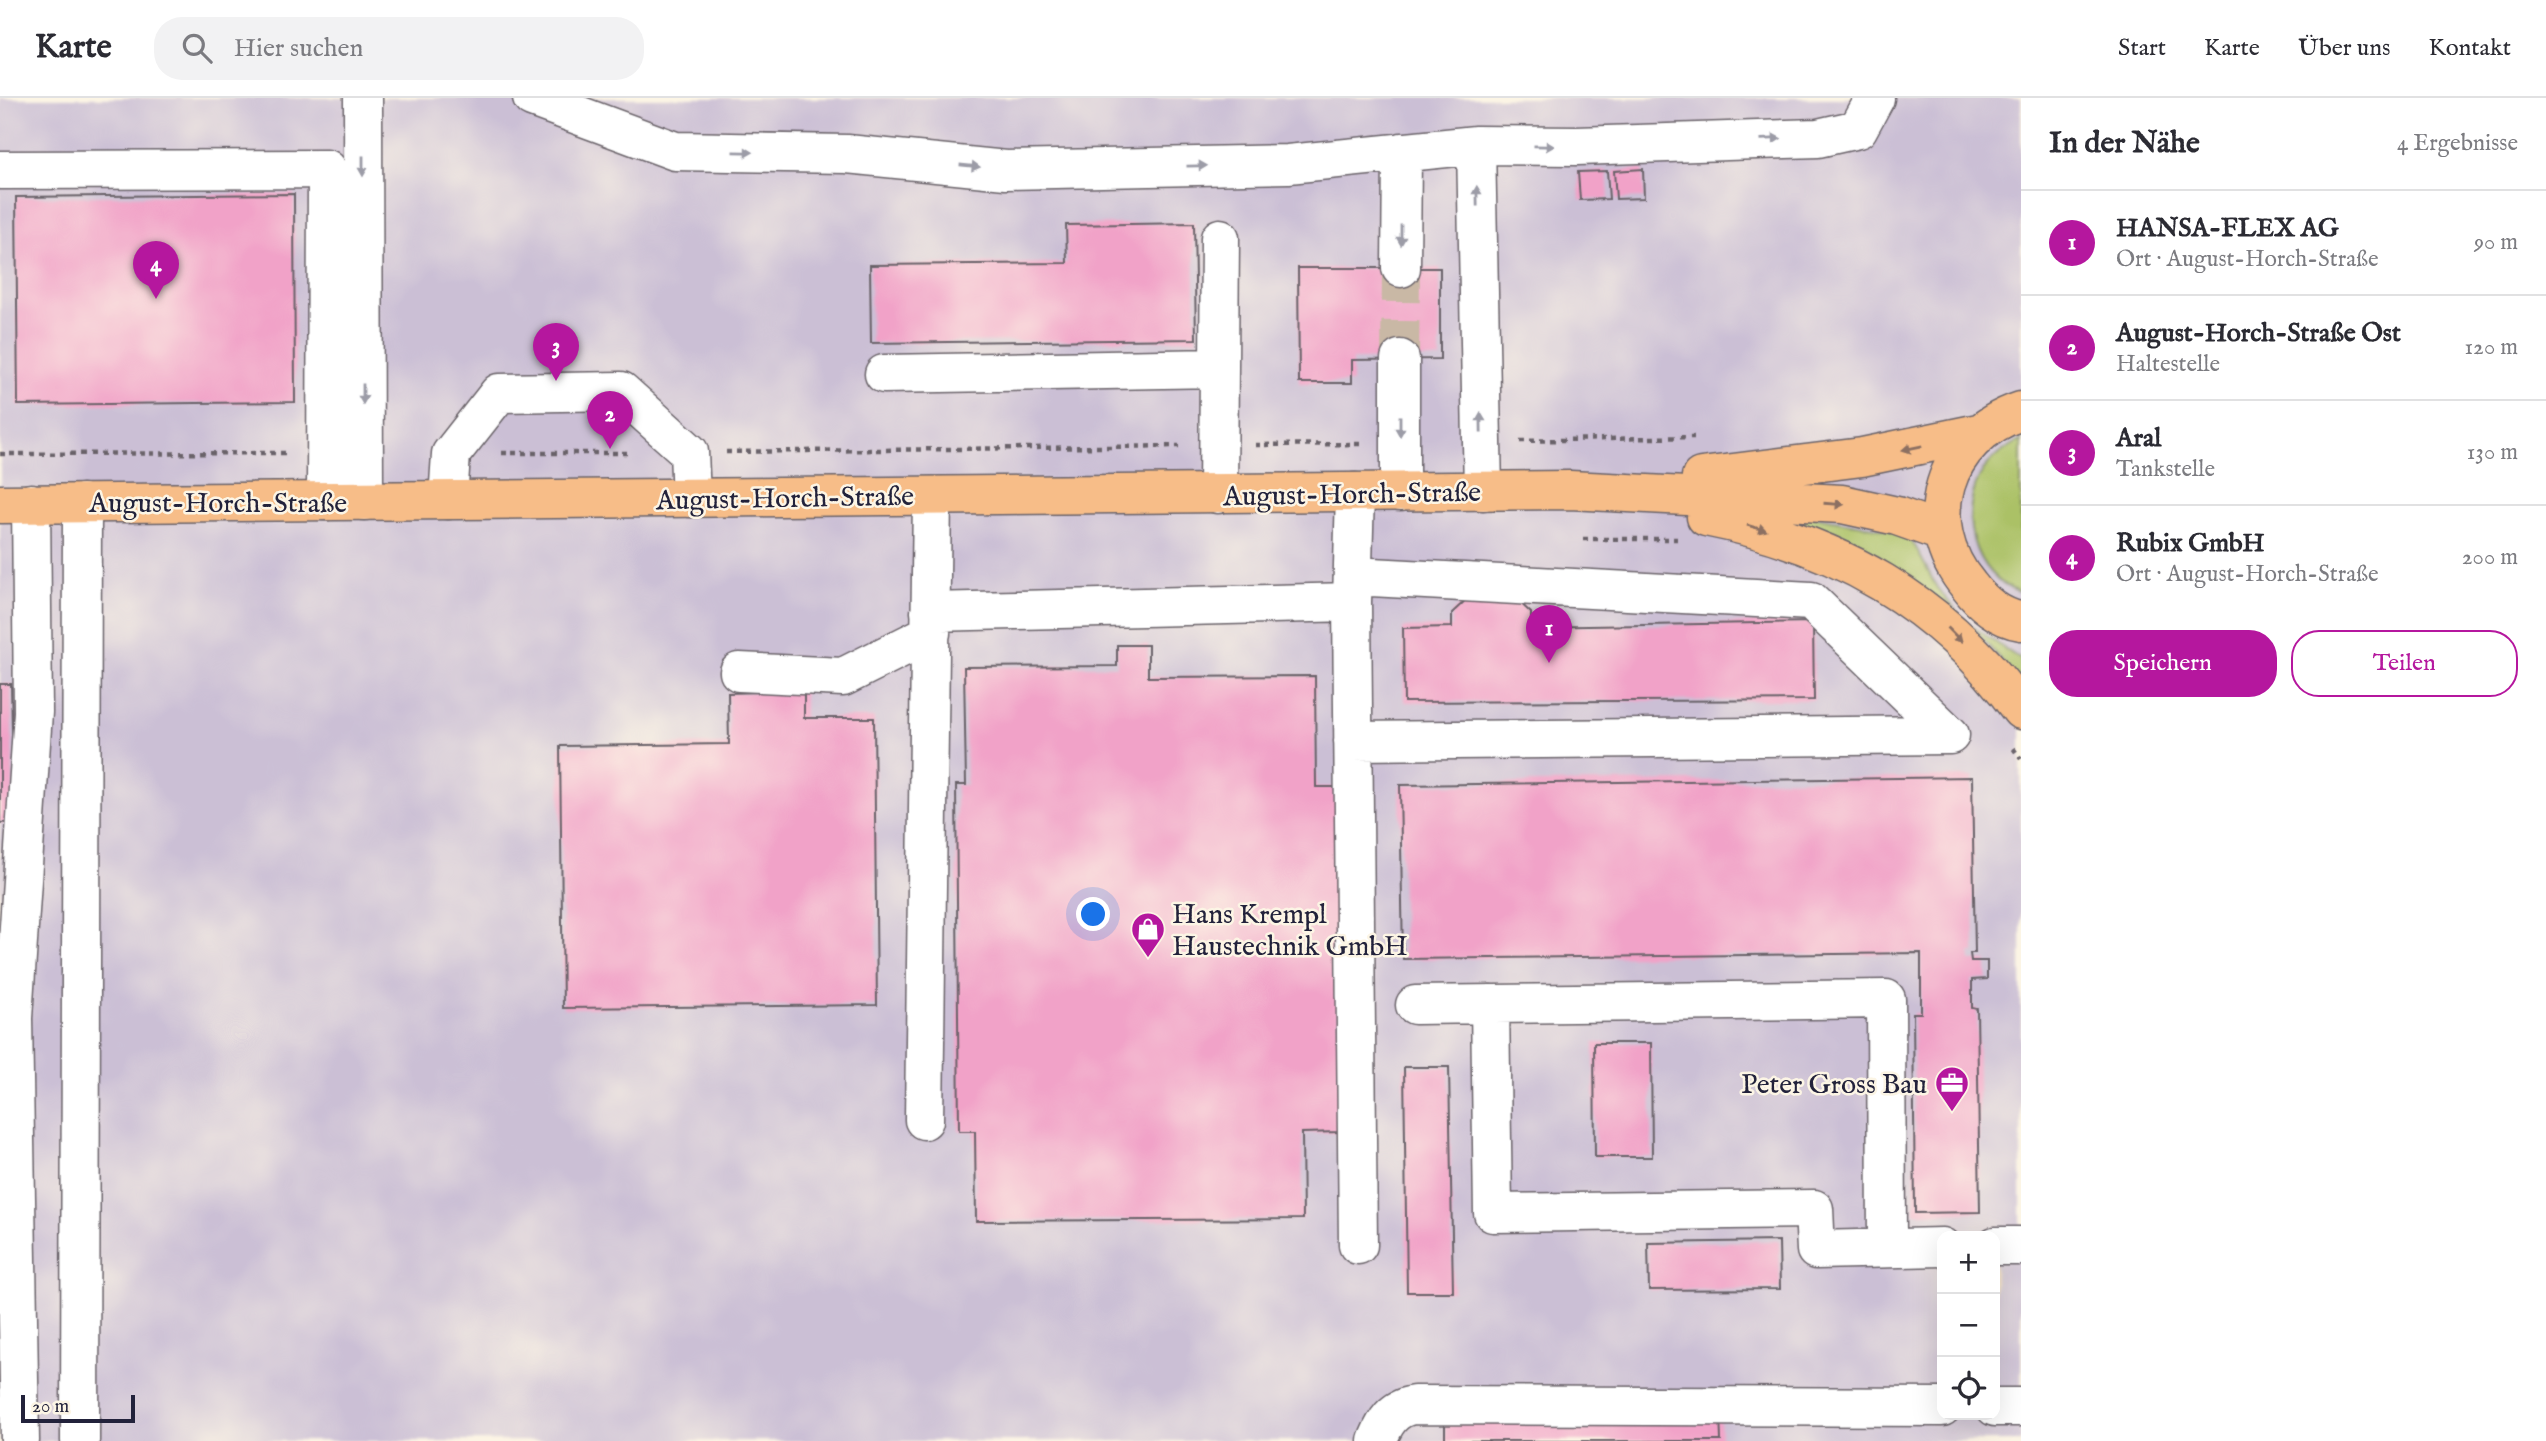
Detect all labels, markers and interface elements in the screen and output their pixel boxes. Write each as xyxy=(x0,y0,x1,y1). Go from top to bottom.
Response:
search box xyxy=(154,17,644,80)
text: Karte xyxy=(35,27,112,69)
icon: search xyxy=(178,29,216,67)
text: Hier suchen xyxy=(234,32,363,65)
text: Start xyxy=(2118,33,2166,64)
text: Karte xyxy=(2204,33,2260,64)
text: Über uns xyxy=(2298,33,2390,64)
text: Kontakt xyxy=(2428,33,2511,64)
text: In der Nähe xyxy=(2049,125,2200,163)
text: 4 Ergebnisse xyxy=(2397,129,2518,158)
one-way arrow xyxy=(1761,134,1783,145)
one-way arrow xyxy=(1533,140,1555,152)
one-way arrow xyxy=(732,146,754,158)
one-way arrow xyxy=(357,155,369,177)
one-way arrow xyxy=(1186,160,1208,172)
one-way arrow xyxy=(959,161,981,172)
one-way arrow xyxy=(1471,184,1482,206)
text: HANSA-FLEX AG xyxy=(2116,212,2339,245)
one-way arrow xyxy=(1395,224,1407,246)
text: 1 xyxy=(2068,228,2076,257)
text: 90 m xyxy=(2474,228,2518,257)
pin: 4 xyxy=(133,241,179,299)
text: Ort · August-Horch-Straße xyxy=(2116,245,2379,274)
text: August-Horch-Straße Ost xyxy=(2116,317,2401,350)
pin: 3 xyxy=(533,323,579,381)
text: 2 xyxy=(2067,333,2077,362)
text: 120 m xyxy=(2465,333,2518,362)
text: Haltestelle xyxy=(2116,350,2220,379)
one-way arrow xyxy=(357,383,369,405)
pin: 2 xyxy=(587,391,633,449)
one-way arrow xyxy=(1475,412,1486,434)
one-way arrow xyxy=(1394,415,1406,437)
text: Aral xyxy=(2116,422,2161,455)
text: 3 xyxy=(2068,438,2076,467)
text: 130 m xyxy=(2467,438,2518,467)
one-way arrow xyxy=(1901,442,1923,453)
text: Tankstelle xyxy=(2116,455,2215,484)
street label: August-Horch-Straße xyxy=(1222,476,1482,515)
street label: August-Horch-Straße xyxy=(655,480,915,519)
street label: August-Horch-Straße xyxy=(88,487,347,522)
one-way arrow xyxy=(1823,499,1845,510)
one-way arrow xyxy=(1746,523,1768,534)
text: Rubix GmbH xyxy=(2116,527,2265,560)
text: 4 xyxy=(2066,543,2078,572)
text: 200 m xyxy=(2462,543,2518,572)
text: Ort · August-Horch-Straße xyxy=(2116,560,2379,589)
pin: 1 xyxy=(1526,605,1572,663)
one-way arrow xyxy=(1946,626,1963,642)
button: Speichern xyxy=(2049,630,2277,697)
button: Teilen xyxy=(2291,630,2518,697)
your location xyxy=(1076,897,1110,931)
place label: Hans Krempl Haustechnik GmbH xyxy=(1172,898,1408,965)
shop icon: Hans Krempl Haustechnik GmbH xyxy=(1129,910,1167,959)
office icon: Peter Gross Bau xyxy=(1933,1064,1971,1113)
place label: Peter Gross Bau xyxy=(1741,1068,1927,1103)
map controls xyxy=(1937,1231,2000,1420)
button: + xyxy=(1937,1231,2000,1294)
button: − xyxy=(1937,1294,2000,1357)
button: locate xyxy=(1937,1357,2000,1420)
scale bar xyxy=(21,1392,135,1424)
text: 20 m xyxy=(32,1395,69,1419)

